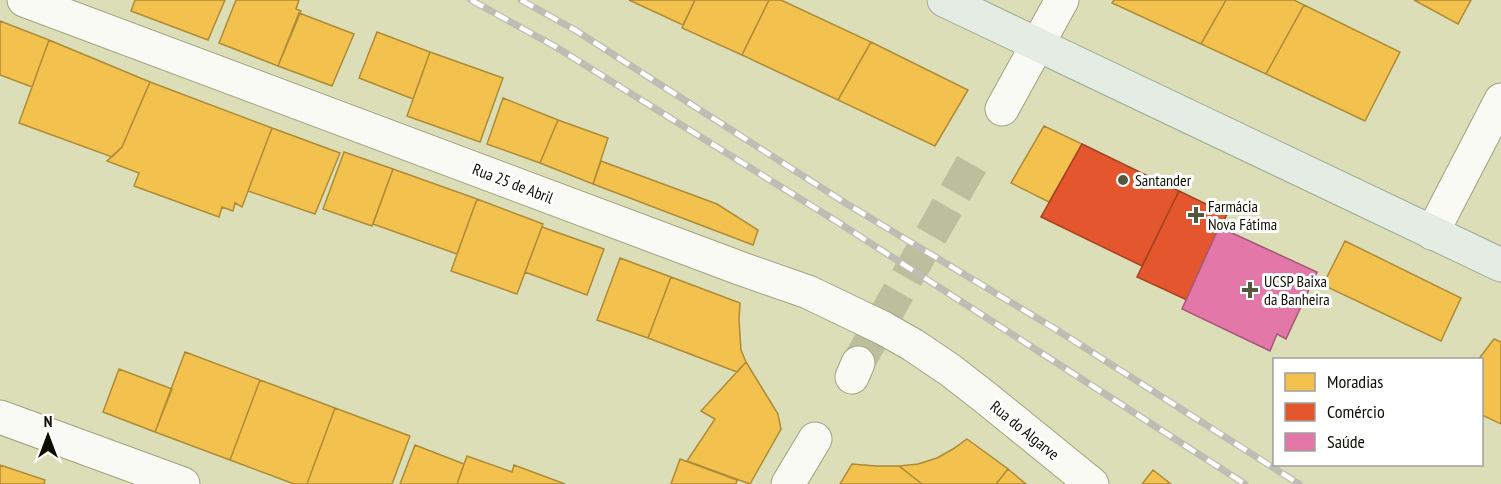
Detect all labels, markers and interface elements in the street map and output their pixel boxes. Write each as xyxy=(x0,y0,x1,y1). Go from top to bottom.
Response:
street label: Rua 25 de Abril xyxy=(470,158,556,208)
place label: Santander xyxy=(1135,170,1192,190)
marker: Santander xyxy=(1116,173,1130,187)
place label: Farmácia Nova Fátima xyxy=(1208,196,1277,234)
marker: Farmácia Nova Fátima xyxy=(1189,208,1203,222)
place label: UCSP Baixa da Banheira xyxy=(1264,271,1330,309)
marker: UCSP Baixa da Banheira xyxy=(1241,281,1259,299)
legend xyxy=(1273,358,1483,466)
text: Moradias xyxy=(1327,370,1383,393)
street label: Rua do Algarve xyxy=(986,396,1064,464)
text: Comércio xyxy=(1327,400,1385,423)
north arrow xyxy=(18,406,78,466)
text: N xyxy=(44,411,52,431)
text: Saúde xyxy=(1327,430,1365,453)

